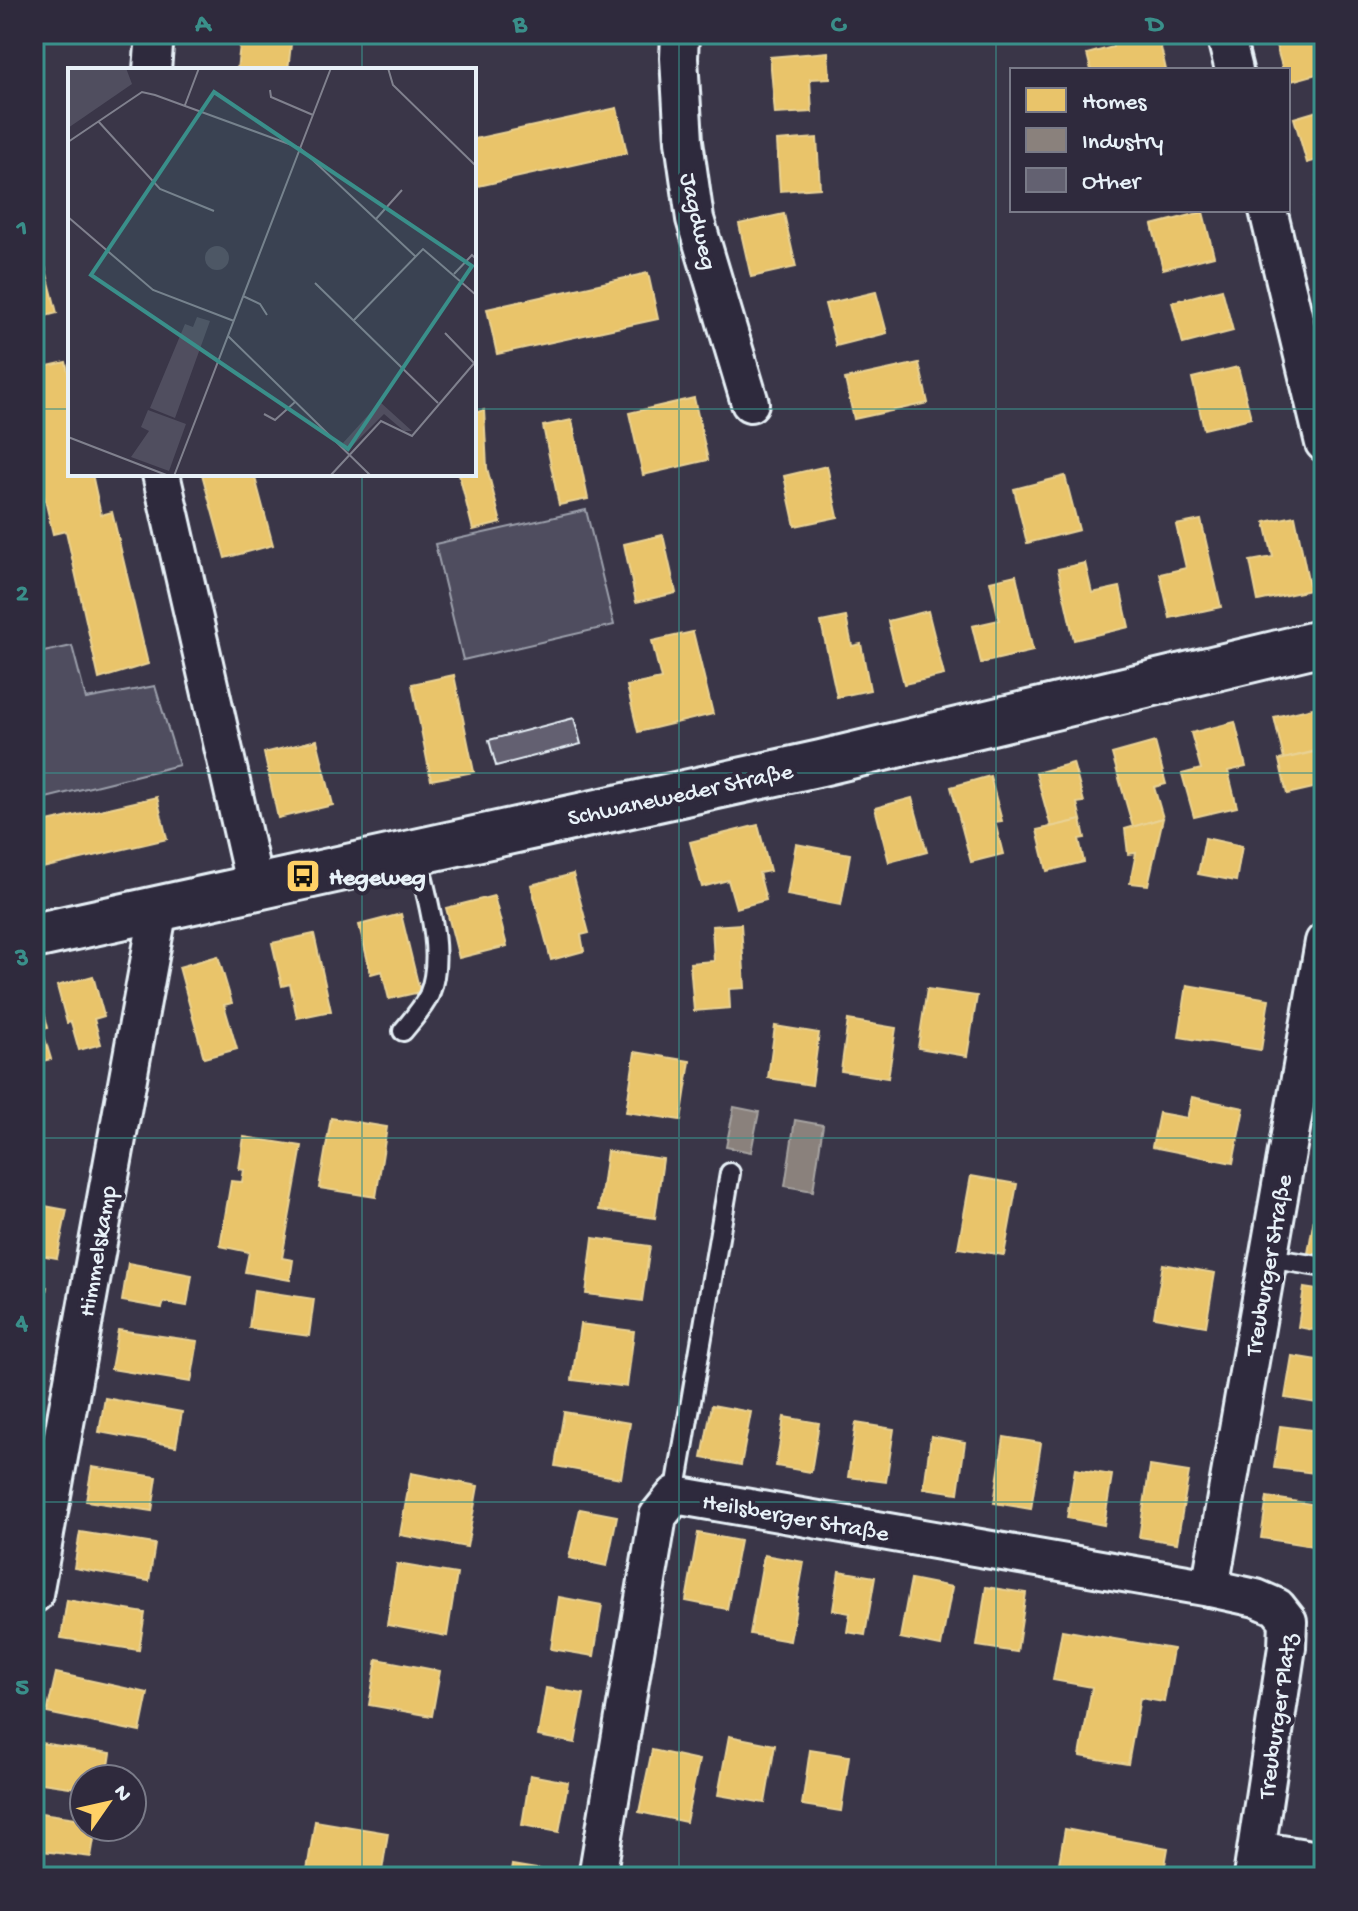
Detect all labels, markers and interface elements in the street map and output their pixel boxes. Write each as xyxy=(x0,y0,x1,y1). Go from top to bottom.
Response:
text: A xyxy=(194,11,212,42)
text: B xyxy=(512,11,528,42)
text: C xyxy=(831,11,848,42)
text: D xyxy=(1145,11,1165,42)
inset map xyxy=(68,68,476,476)
legend xyxy=(1010,68,1290,212)
text: Homes xyxy=(1082,89,1148,118)
text: Industry xyxy=(1082,129,1164,158)
text: Other xyxy=(1082,169,1143,198)
street label: Jagdweg xyxy=(671,171,722,273)
text: 1 xyxy=(16,215,27,246)
text: 2 xyxy=(16,580,29,611)
street label: Schwaneweder Straße xyxy=(566,758,796,834)
bus stop icon: Hegeweg xyxy=(284,857,322,895)
place label: Hegeweg xyxy=(329,865,426,894)
text: 3 xyxy=(14,945,29,976)
street label: Treuburger Straße xyxy=(1240,1172,1301,1361)
street label: Himmelskamp xyxy=(74,1184,125,1319)
text: 4 xyxy=(15,1309,29,1340)
street label: Heilsberger Straße xyxy=(700,1489,892,1550)
street label: Treuburger Platz xyxy=(1253,1631,1306,1803)
text: 5 xyxy=(15,1674,29,1705)
north arrow xyxy=(68,1763,148,1843)
text: N xyxy=(106,1781,136,1807)

